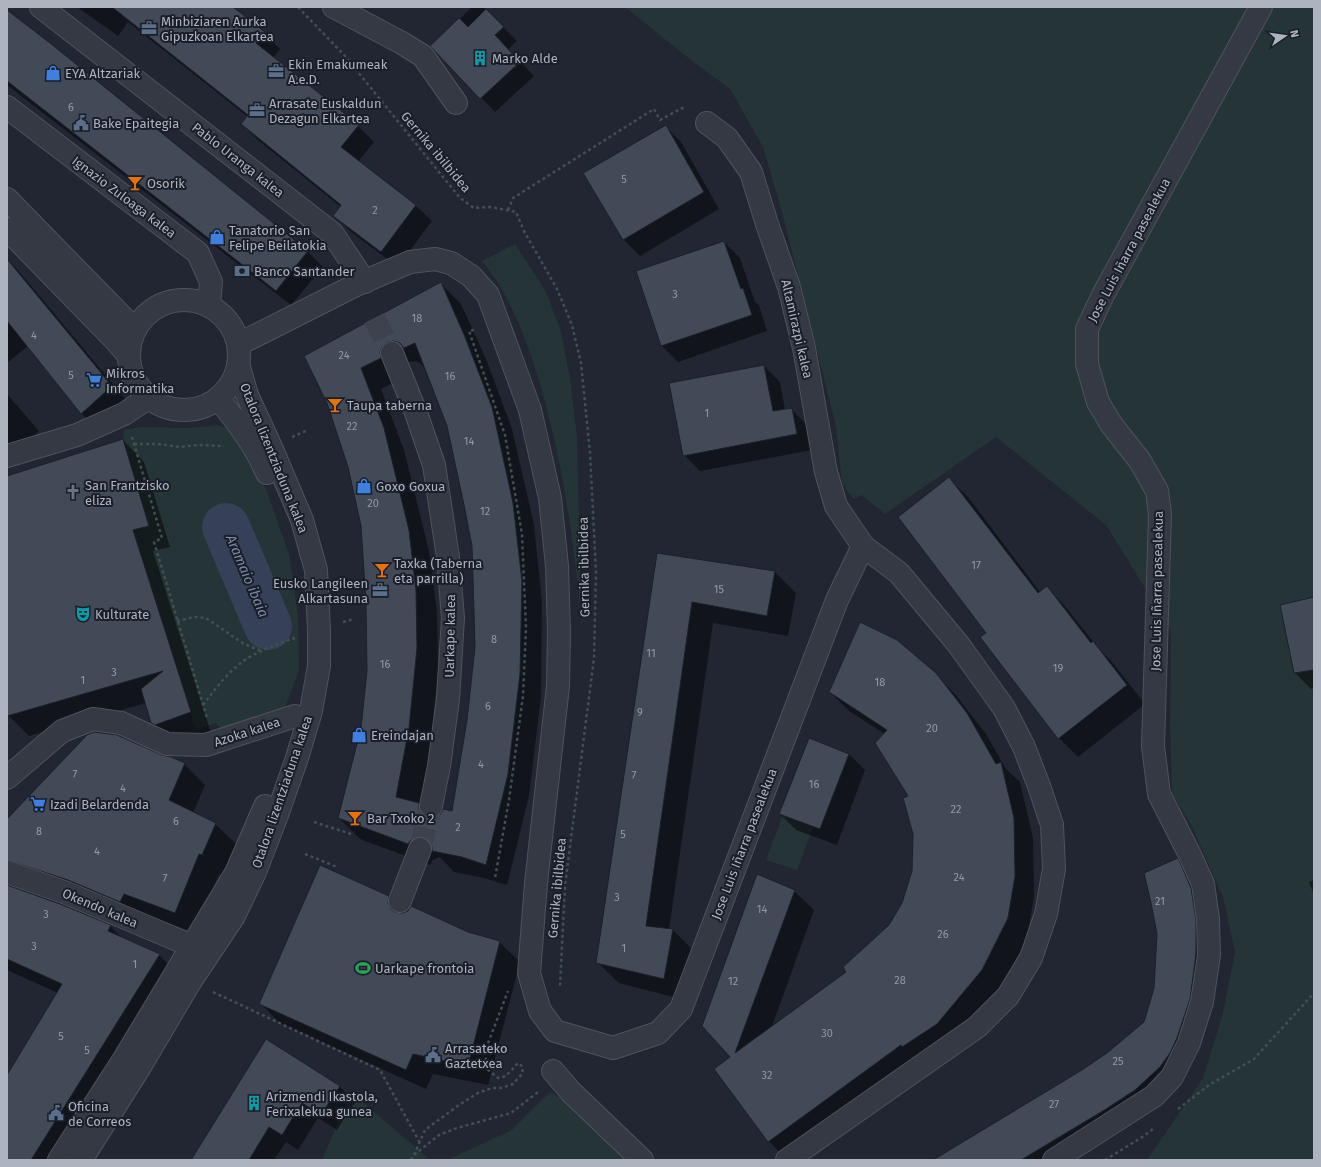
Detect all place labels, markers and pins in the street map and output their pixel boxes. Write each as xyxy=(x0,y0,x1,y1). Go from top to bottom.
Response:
place label: Minbiziaren Aurka Gipuzkoan Elkartea xyxy=(161,14,274,44)
office icon: Minbiziaren Aurka Gipuzkoan Elkartea xyxy=(140,19,158,37)
building icon: Marko Alde xyxy=(471,49,489,67)
place label: Marko Alde xyxy=(492,51,558,66)
place label: Ekin Emakumeak A.e.D. xyxy=(288,57,388,87)
office icon: Ekin Emakumeak A.e.D. xyxy=(267,62,285,80)
shop icon: EYA Altzariak xyxy=(44,64,62,82)
place label: EYA Altzariak xyxy=(65,66,141,81)
place label: Arrasate Euskaldun Dezagun Elkartea xyxy=(269,96,382,126)
office icon: Arrasate Euskaldun Dezagun Elkartea xyxy=(248,101,266,119)
public building icon: Bake Epaitegia xyxy=(72,114,90,132)
place label: Bake Epaitegia xyxy=(93,116,179,131)
bar icon: Osorik xyxy=(126,174,144,192)
place label: Osorik xyxy=(147,176,185,191)
place label: Tanatorio San Felipe Beilatokia xyxy=(229,223,327,253)
shop icon: Tanatorio San Felipe Beilatokia xyxy=(208,228,226,246)
bank icon: Banco Santander xyxy=(233,262,251,280)
place label: Banco Santander xyxy=(254,264,355,279)
place label: Mikros Informatika xyxy=(106,366,174,396)
supermarket icon: Mikros Informatika xyxy=(85,371,103,389)
bar icon: Taupa taberna xyxy=(326,396,344,414)
place label: Taupa taberna xyxy=(347,398,432,413)
shop icon: Goxo Goxua xyxy=(355,477,373,495)
place label: San Frantzisko eliza xyxy=(85,478,170,508)
place label: Goxo Goxua xyxy=(376,479,445,494)
church icon: San Frantzisko eliza xyxy=(64,483,82,501)
place label: Taxka (Taberna eta parrilla) xyxy=(394,556,482,586)
bar icon: Taxka (Taberna eta parrilla) xyxy=(373,561,391,579)
place label: Eusko Langileen Alkartasuna xyxy=(273,576,368,606)
office icon: Eusko Langileen Alkartasuna xyxy=(371,581,389,599)
theatre icon: Kulturate xyxy=(74,605,92,623)
place label: Kulturate xyxy=(95,607,149,622)
shop icon: Ereindajan xyxy=(350,726,368,744)
place label: Ereindajan xyxy=(371,728,434,743)
supermarket icon: Izadi Belardenda xyxy=(29,795,47,813)
place label: Izadi Belardenda xyxy=(50,797,149,812)
bar icon: Bar Txoko 2 xyxy=(346,809,364,827)
place label: Bar Txoko 2 xyxy=(367,811,435,826)
sports icon: Uarkape frontoia xyxy=(354,959,372,977)
place label: Uarkape frontoia xyxy=(375,961,474,976)
place label: Arrasateko Gaztetxea xyxy=(445,1041,508,1071)
public building icon: Arrasateko Gaztetxea xyxy=(424,1046,442,1064)
place label: Arizmendi Ikastola, Ferixalekua gunea xyxy=(266,1089,378,1119)
building icon: Arizmendi Ikastola, Ferixalekua gunea xyxy=(245,1094,263,1112)
place label: Oficina de Correos xyxy=(68,1099,131,1129)
public building icon: Oficina de Correos xyxy=(47,1104,65,1122)

